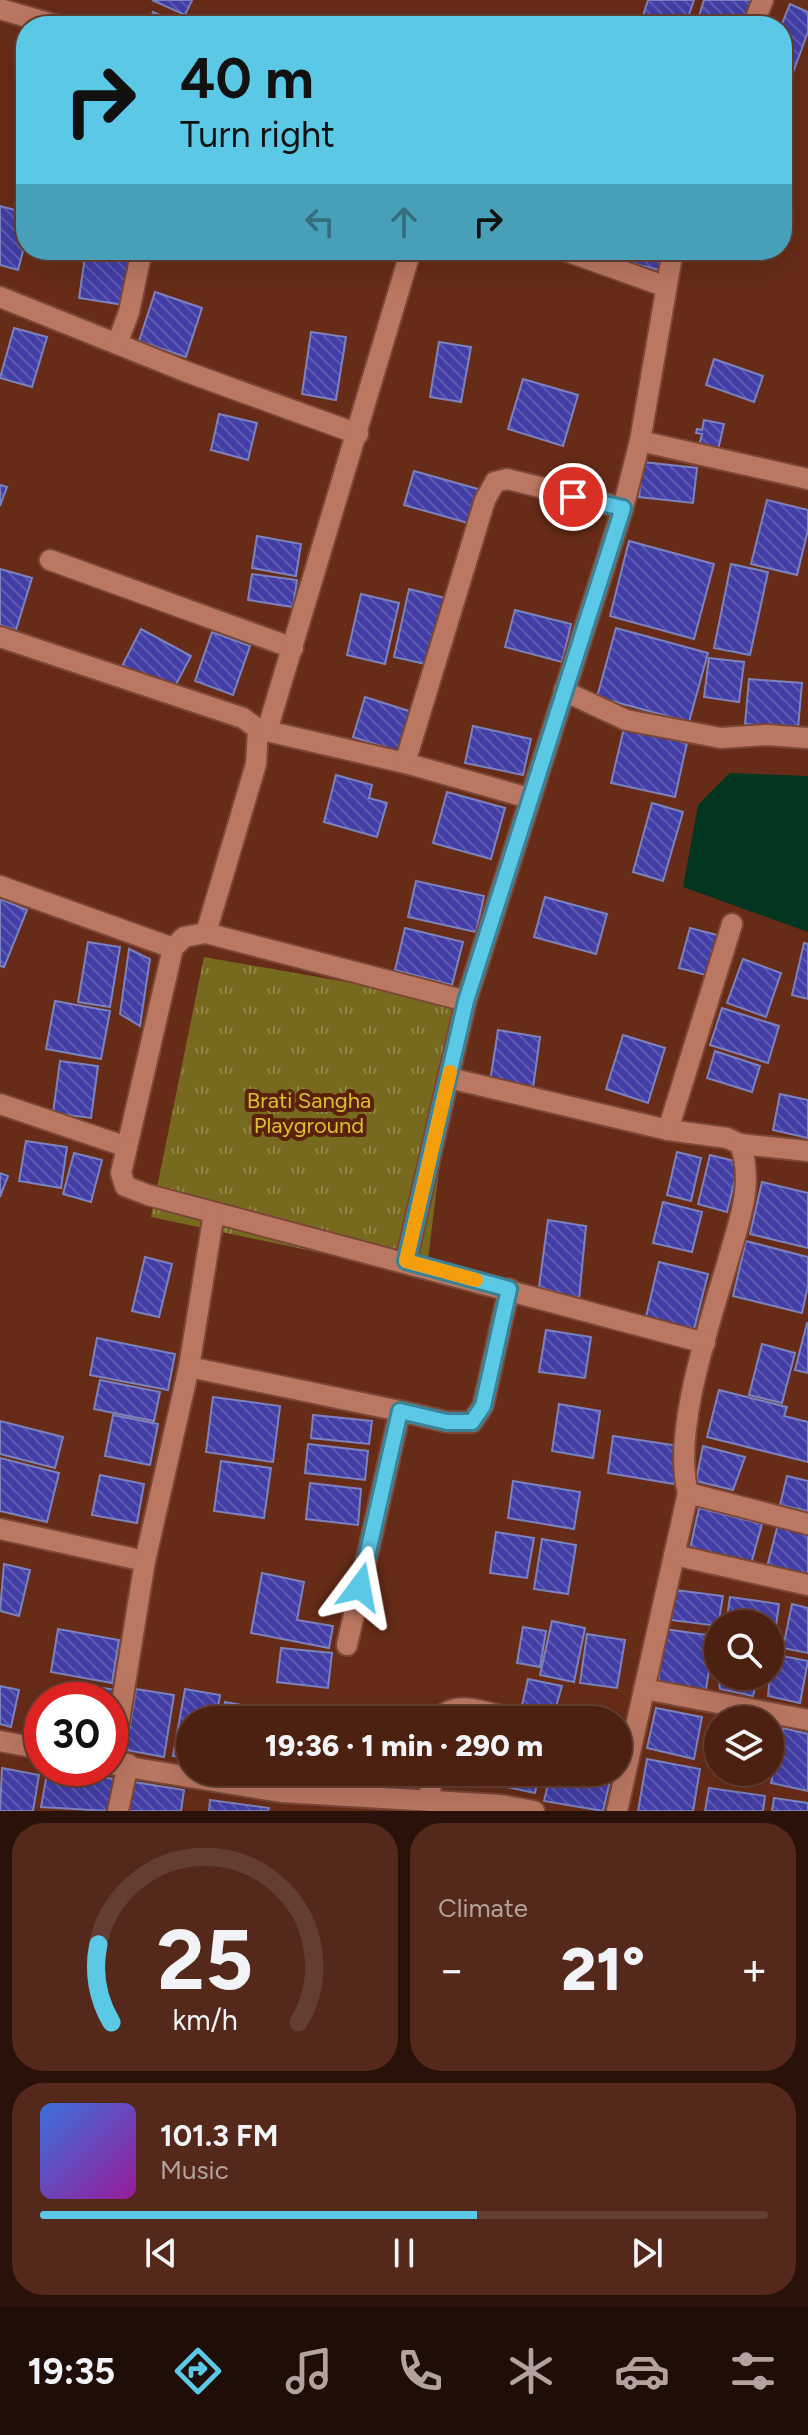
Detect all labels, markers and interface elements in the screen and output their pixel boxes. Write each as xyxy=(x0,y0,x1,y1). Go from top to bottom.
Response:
text: 40 m xyxy=(180,45,314,112)
icon: right xyxy=(48,48,152,152)
text: Turn right xyxy=(180,113,335,156)
icon: left xyxy=(298,200,342,244)
icon: ahead xyxy=(382,200,426,244)
icon: right xyxy=(466,200,510,244)
pin xyxy=(539,463,607,531)
icon: arrive xyxy=(551,475,595,519)
park label: Brati Sangha Playground xyxy=(247,1087,371,1139)
position arrow xyxy=(318,1545,402,1629)
map controls xyxy=(704,1610,784,1786)
button: search xyxy=(704,1610,784,1690)
speed limit sign: 30 xyxy=(24,1682,128,1786)
button: layers xyxy=(704,1706,784,1786)
text: 19:36 · 1 min · 290 m xyxy=(265,1727,543,1764)
text: Climate xyxy=(438,1892,528,1924)
text: 25 xyxy=(157,1910,253,2010)
text: 21° xyxy=(561,1933,645,2005)
text: − xyxy=(438,1943,465,1996)
text: + xyxy=(741,1943,768,1996)
text: km/h xyxy=(172,2003,238,2037)
text: 101.3 FM xyxy=(160,2117,278,2154)
text: Music xyxy=(160,2154,229,2186)
icon: previous xyxy=(139,2231,183,2275)
icon: pause xyxy=(382,2231,426,2275)
icon: next xyxy=(625,2231,669,2275)
icon: directions xyxy=(170,2343,226,2399)
icon: music xyxy=(281,2343,337,2399)
icon: phone xyxy=(392,2343,448,2399)
icon: climate xyxy=(503,2343,559,2399)
icon: car xyxy=(614,2343,670,2399)
icon: filters xyxy=(725,2343,781,2399)
text: 19:35 xyxy=(27,2350,115,2393)

